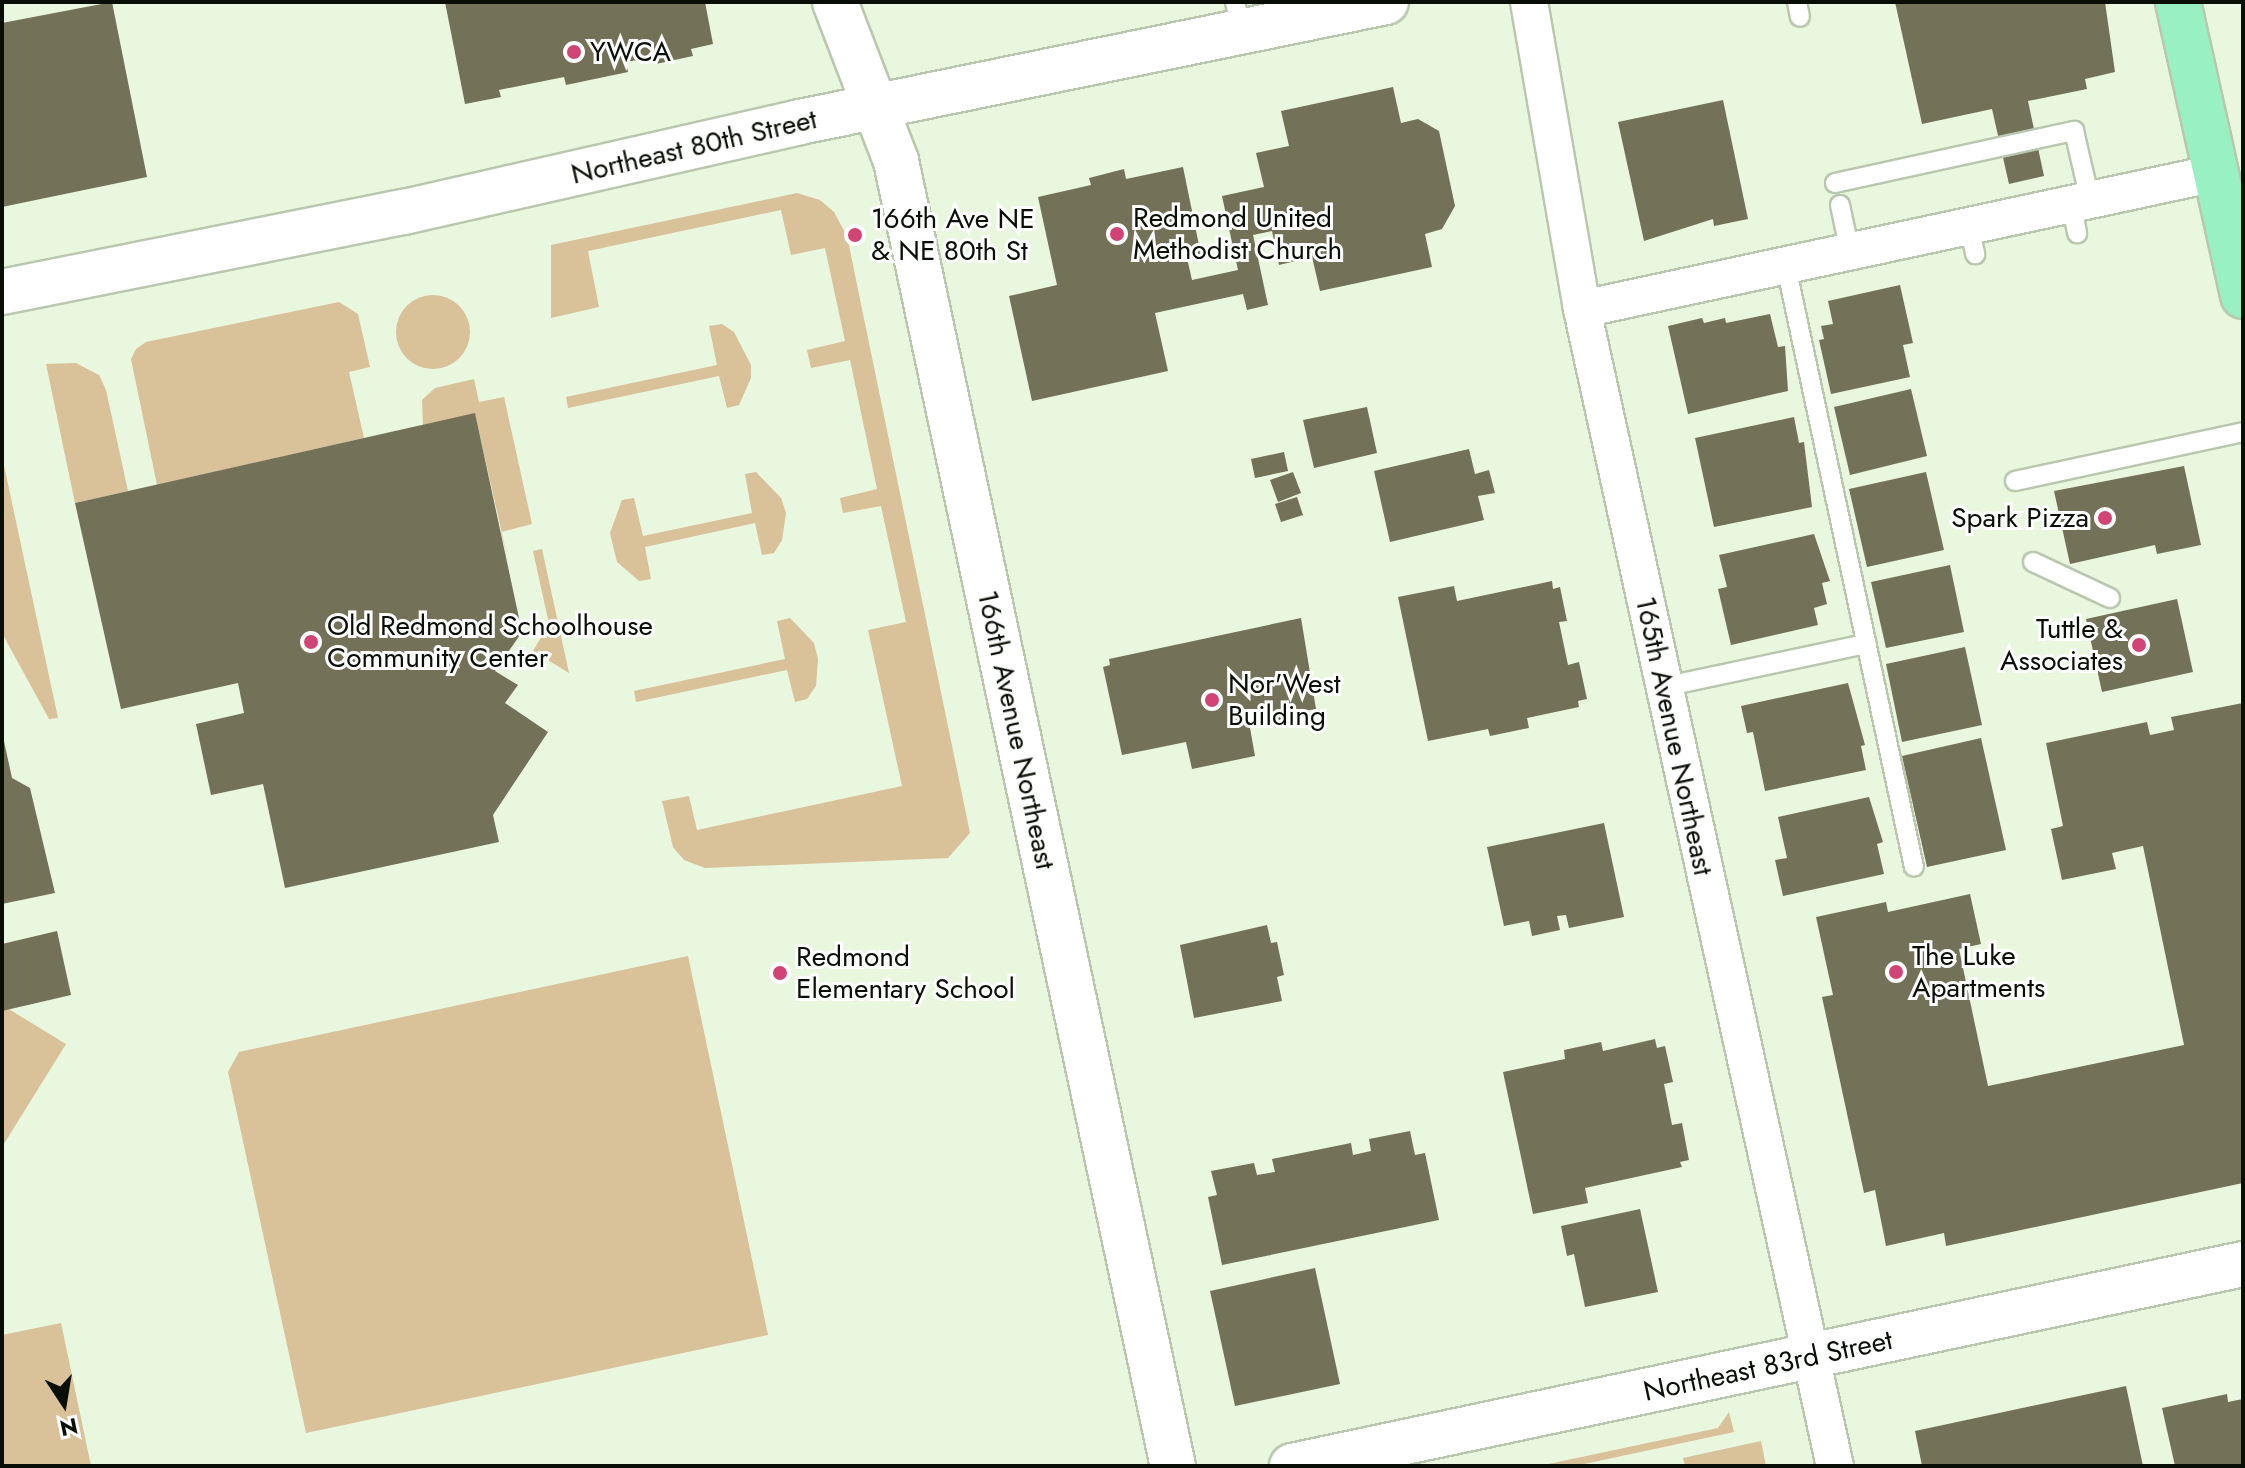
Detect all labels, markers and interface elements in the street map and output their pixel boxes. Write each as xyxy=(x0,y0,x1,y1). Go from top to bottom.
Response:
place label: YWCA xyxy=(590,35,671,69)
marker: YWCA xyxy=(565,43,583,61)
street label: Northeast 80th Street xyxy=(568,102,820,192)
place label: Redmond United Methodist Church xyxy=(1133,201,1342,267)
place label: 166th Ave NE & NE 80th St xyxy=(871,202,1035,268)
marker: Redmond United Methodist Church xyxy=(1108,225,1126,243)
marker: 166th Ave NE & NE 80th St xyxy=(846,226,864,244)
place label: Spark Pizza xyxy=(1951,501,2089,535)
marker: Spark Pizza xyxy=(2096,509,2114,527)
street label: 166th Avenue Northeast xyxy=(970,588,1062,872)
street label: 165th Avenue Northeast xyxy=(1628,594,1720,878)
place label: Old Redmond Schoolhouse Community Center xyxy=(327,609,653,675)
place label: Tuttle & Associates xyxy=(2000,612,2123,678)
marker: Old Redmond Schoolhouse Community Center xyxy=(302,633,320,651)
marker: Tuttle & Associates xyxy=(2130,636,2148,654)
place label: Nor'West Building xyxy=(1228,667,1340,733)
marker: Nor'West Building xyxy=(1203,691,1221,709)
place label: The Luke Apartments xyxy=(1912,939,2045,1005)
place label: Redmond Elementary School xyxy=(796,940,1015,1006)
marker: The Luke Apartments xyxy=(1887,963,1905,981)
marker: Redmond Elementary School xyxy=(771,964,789,982)
street label: Northeast 83rd Street xyxy=(1640,1323,1896,1409)
north arrow xyxy=(24,1364,104,1444)
text: N xyxy=(57,1410,81,1445)

